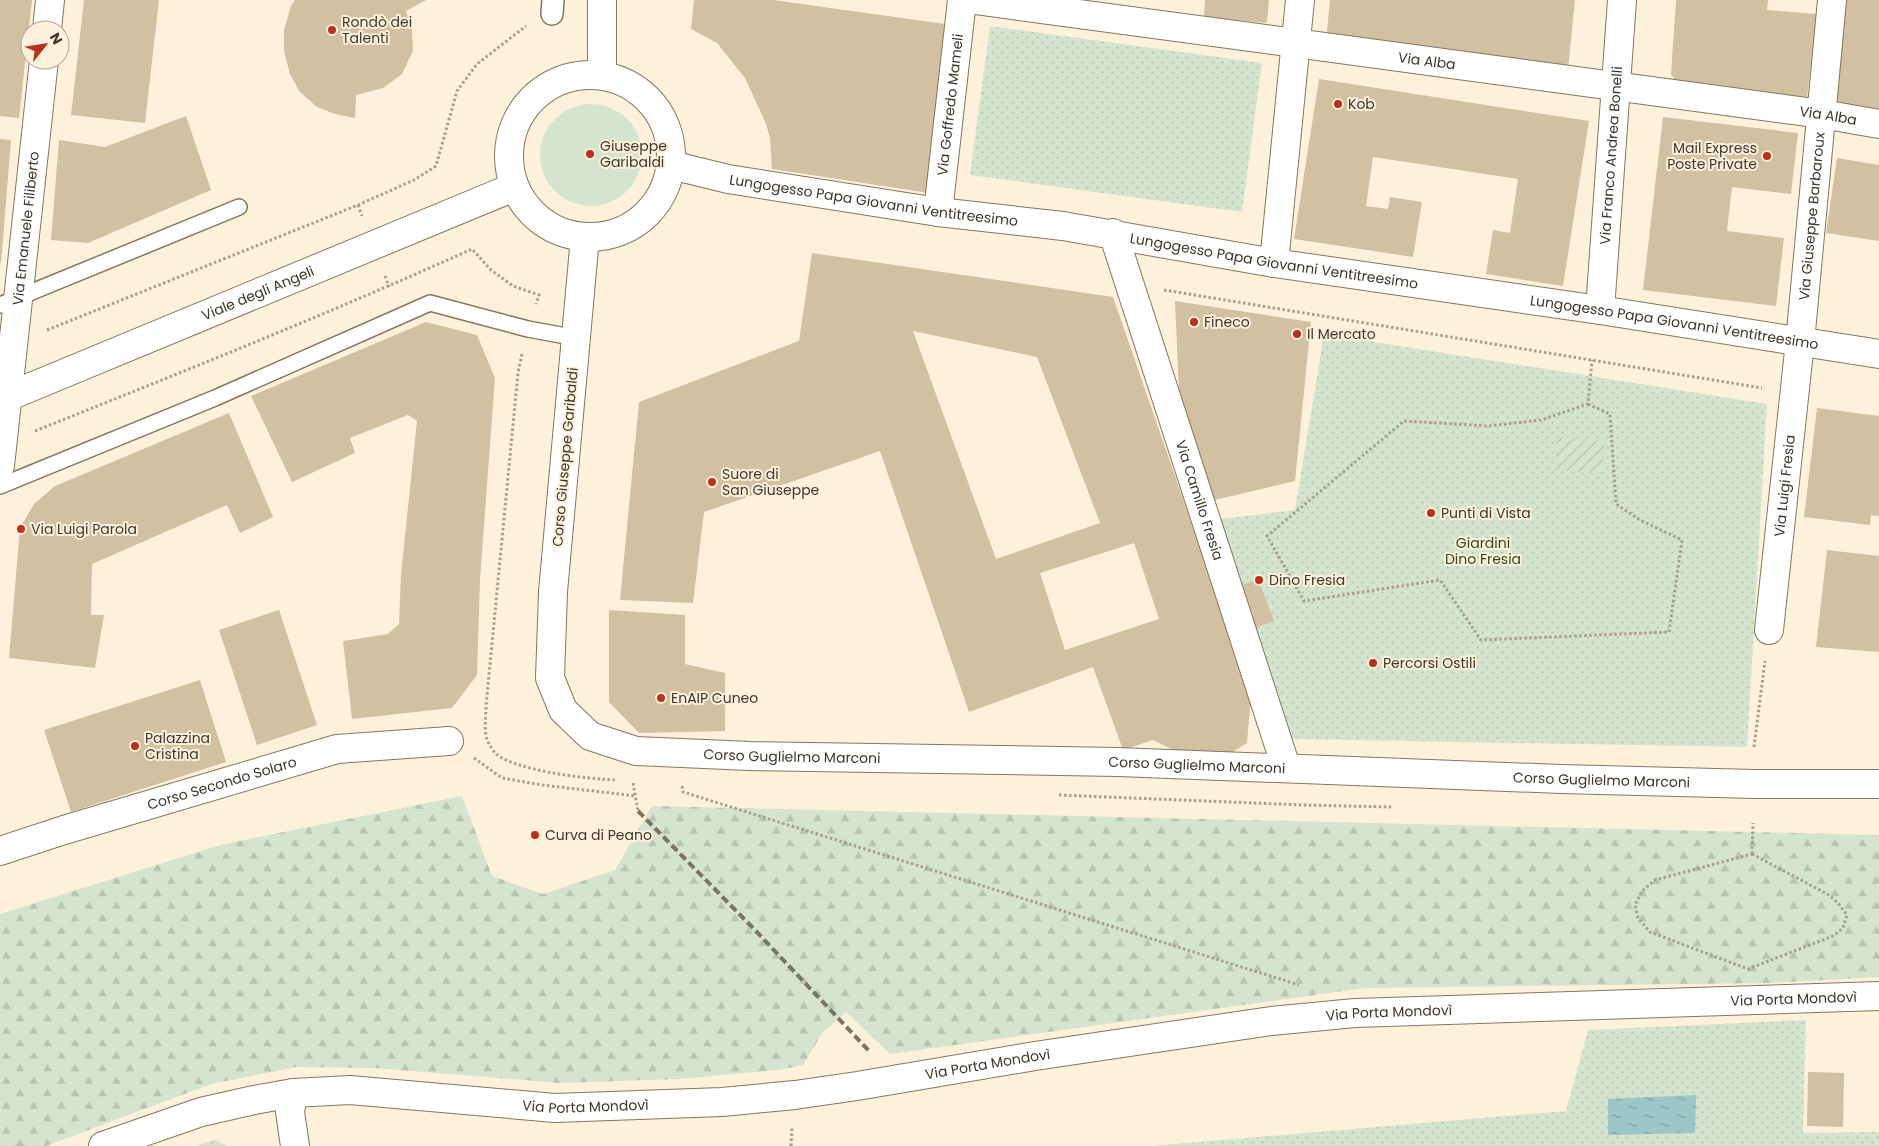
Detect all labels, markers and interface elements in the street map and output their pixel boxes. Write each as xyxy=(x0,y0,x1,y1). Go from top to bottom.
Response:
place label: Rondò dei Talenti xyxy=(342,12,412,48)
north arrow xyxy=(20,20,70,70)
marker: Rondò dei Talenti xyxy=(326,24,338,36)
text: N xyxy=(45,29,68,48)
street label: Via Goffredo Mameli xyxy=(932,33,968,177)
street label: Via Alba xyxy=(1397,47,1457,75)
street label: Via Franco Andrea Bonelli xyxy=(1595,66,1627,245)
place label: Kob xyxy=(1348,94,1375,114)
marker: Kob xyxy=(1332,98,1344,110)
street label: Via Alba xyxy=(1798,101,1859,130)
street label: Via Giuseppe Barbaroux xyxy=(1794,131,1830,301)
place label: Giuseppe Garibaldi xyxy=(600,136,667,172)
place label: Mail Express Poste Private xyxy=(1667,138,1757,174)
marker: Giuseppe Garibaldi xyxy=(584,148,596,160)
street label: Via Emanuele Filiberto xyxy=(7,150,44,306)
marker: Mail Express Poste Private xyxy=(1761,150,1773,162)
street label: Lungogesso Papa Giovanni Ventitreesimo xyxy=(728,169,1019,231)
street label: Lungogesso Papa Giovanni Ventitreesimo xyxy=(1128,228,1419,294)
street label: Viale degli Angeli xyxy=(198,261,317,325)
street label: Lungogesso Papa Giovanni Ventitreesimo xyxy=(1529,290,1820,354)
place label: Fineco xyxy=(1204,312,1250,332)
marker: Fineco xyxy=(1188,316,1200,328)
place label: Il Mercato xyxy=(1307,324,1376,344)
marker: Il Mercato xyxy=(1291,328,1303,340)
street label: Corso Giuseppe Garibaldi xyxy=(547,367,583,547)
street label: Via Luigi Fresia xyxy=(1769,434,1800,538)
street label: Via Camillo Fresia xyxy=(1171,438,1228,563)
place label: Suore di San Giuseppe xyxy=(722,464,820,500)
marker: Suore di San Giuseppe xyxy=(706,476,718,488)
place label: Punti di Vista xyxy=(1441,503,1531,523)
marker: Punti di Vista xyxy=(1425,507,1437,519)
place label: Via Luigi Parola xyxy=(31,519,137,539)
marker: Via Luigi Parola xyxy=(15,523,27,535)
park label: Giardini Dino Fresia xyxy=(1445,533,1521,569)
place label: Dino Fresia xyxy=(1269,570,1345,590)
marker: Dino Fresia xyxy=(1253,574,1265,586)
place label: Percorsi Ostili xyxy=(1383,653,1476,673)
marker: Percorsi Ostili xyxy=(1367,657,1379,669)
place label: EnAIP Cuneo xyxy=(671,688,758,708)
marker: EnAIP Cuneo xyxy=(655,692,667,704)
place label: Palazzina Cristina xyxy=(145,728,210,764)
marker: Palazzina Cristina xyxy=(129,740,141,752)
street label: Corso Guglielmo Marconi xyxy=(703,744,881,768)
street label: Corso Secondo Solaro xyxy=(145,752,299,815)
street label: Corso Guglielmo Marconi xyxy=(1108,752,1286,778)
street label: Corso Guglielmo Marconi xyxy=(1513,767,1690,792)
place label: Curva di Peano xyxy=(545,825,652,845)
marker: Curva di Peano xyxy=(529,829,541,841)
street label: Via Porta Mondovì xyxy=(1730,987,1858,1011)
street label: Via Porta Mondovì xyxy=(1325,1000,1453,1026)
street label: Via Porta Mondovì xyxy=(923,1044,1052,1084)
street label: Via Porta Mondovì xyxy=(521,1095,650,1118)

